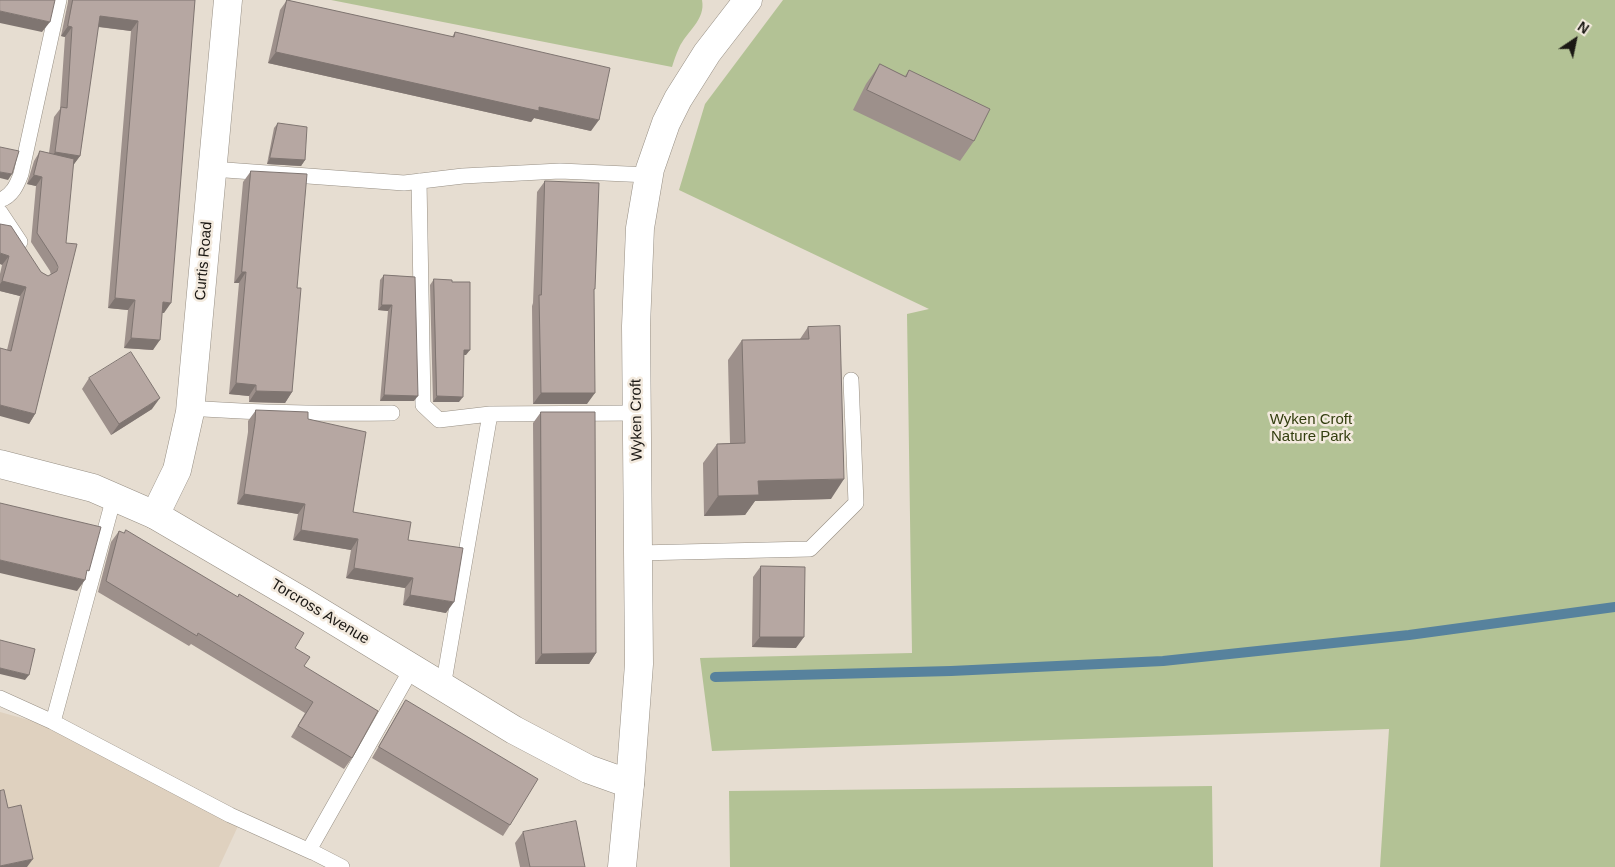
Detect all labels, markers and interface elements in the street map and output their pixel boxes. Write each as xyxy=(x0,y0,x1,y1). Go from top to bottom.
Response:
north arrow xyxy=(1550,15,1600,65)
text: N xyxy=(1575,18,1592,37)
street label: Curtis Road xyxy=(192,221,216,301)
street label: Wyken Croft xyxy=(627,379,647,461)
park label: Wyken Croft Nature Park xyxy=(1270,411,1352,446)
street label: Torcross Avenue xyxy=(268,576,372,648)

